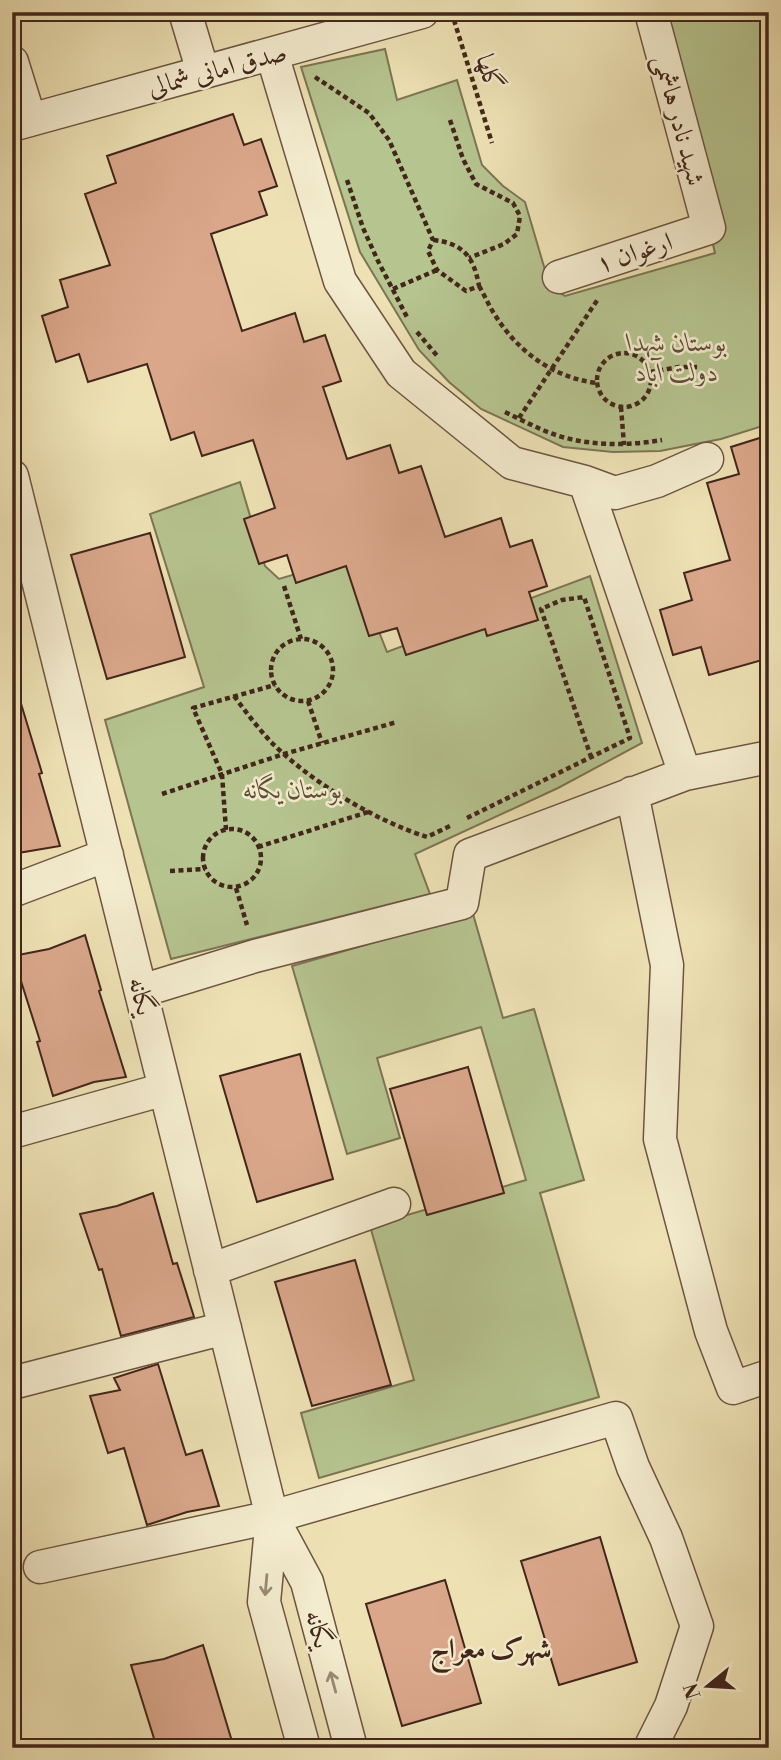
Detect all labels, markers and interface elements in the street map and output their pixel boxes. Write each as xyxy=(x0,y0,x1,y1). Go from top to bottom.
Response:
street label: صدق امانی شمالی xyxy=(144,36,290,104)
street label: گلها xyxy=(468,50,510,94)
street label: شهید نادر هاشمی xyxy=(645,51,712,189)
street label: ارغوان ۱ xyxy=(592,226,677,280)
park label: بوستان شهدا دولت آباد xyxy=(625,327,727,389)
park label: بوستان یگانه xyxy=(243,773,343,806)
street label: یگانه xyxy=(121,974,163,1021)
one-way arrow xyxy=(259,1573,272,1595)
street label: یگانه xyxy=(298,1606,340,1654)
district label: شهرک معراج xyxy=(430,1632,552,1674)
north arrow xyxy=(672,1652,742,1722)
one-way arrow xyxy=(326,1671,339,1694)
text: N xyxy=(679,1680,707,1702)

